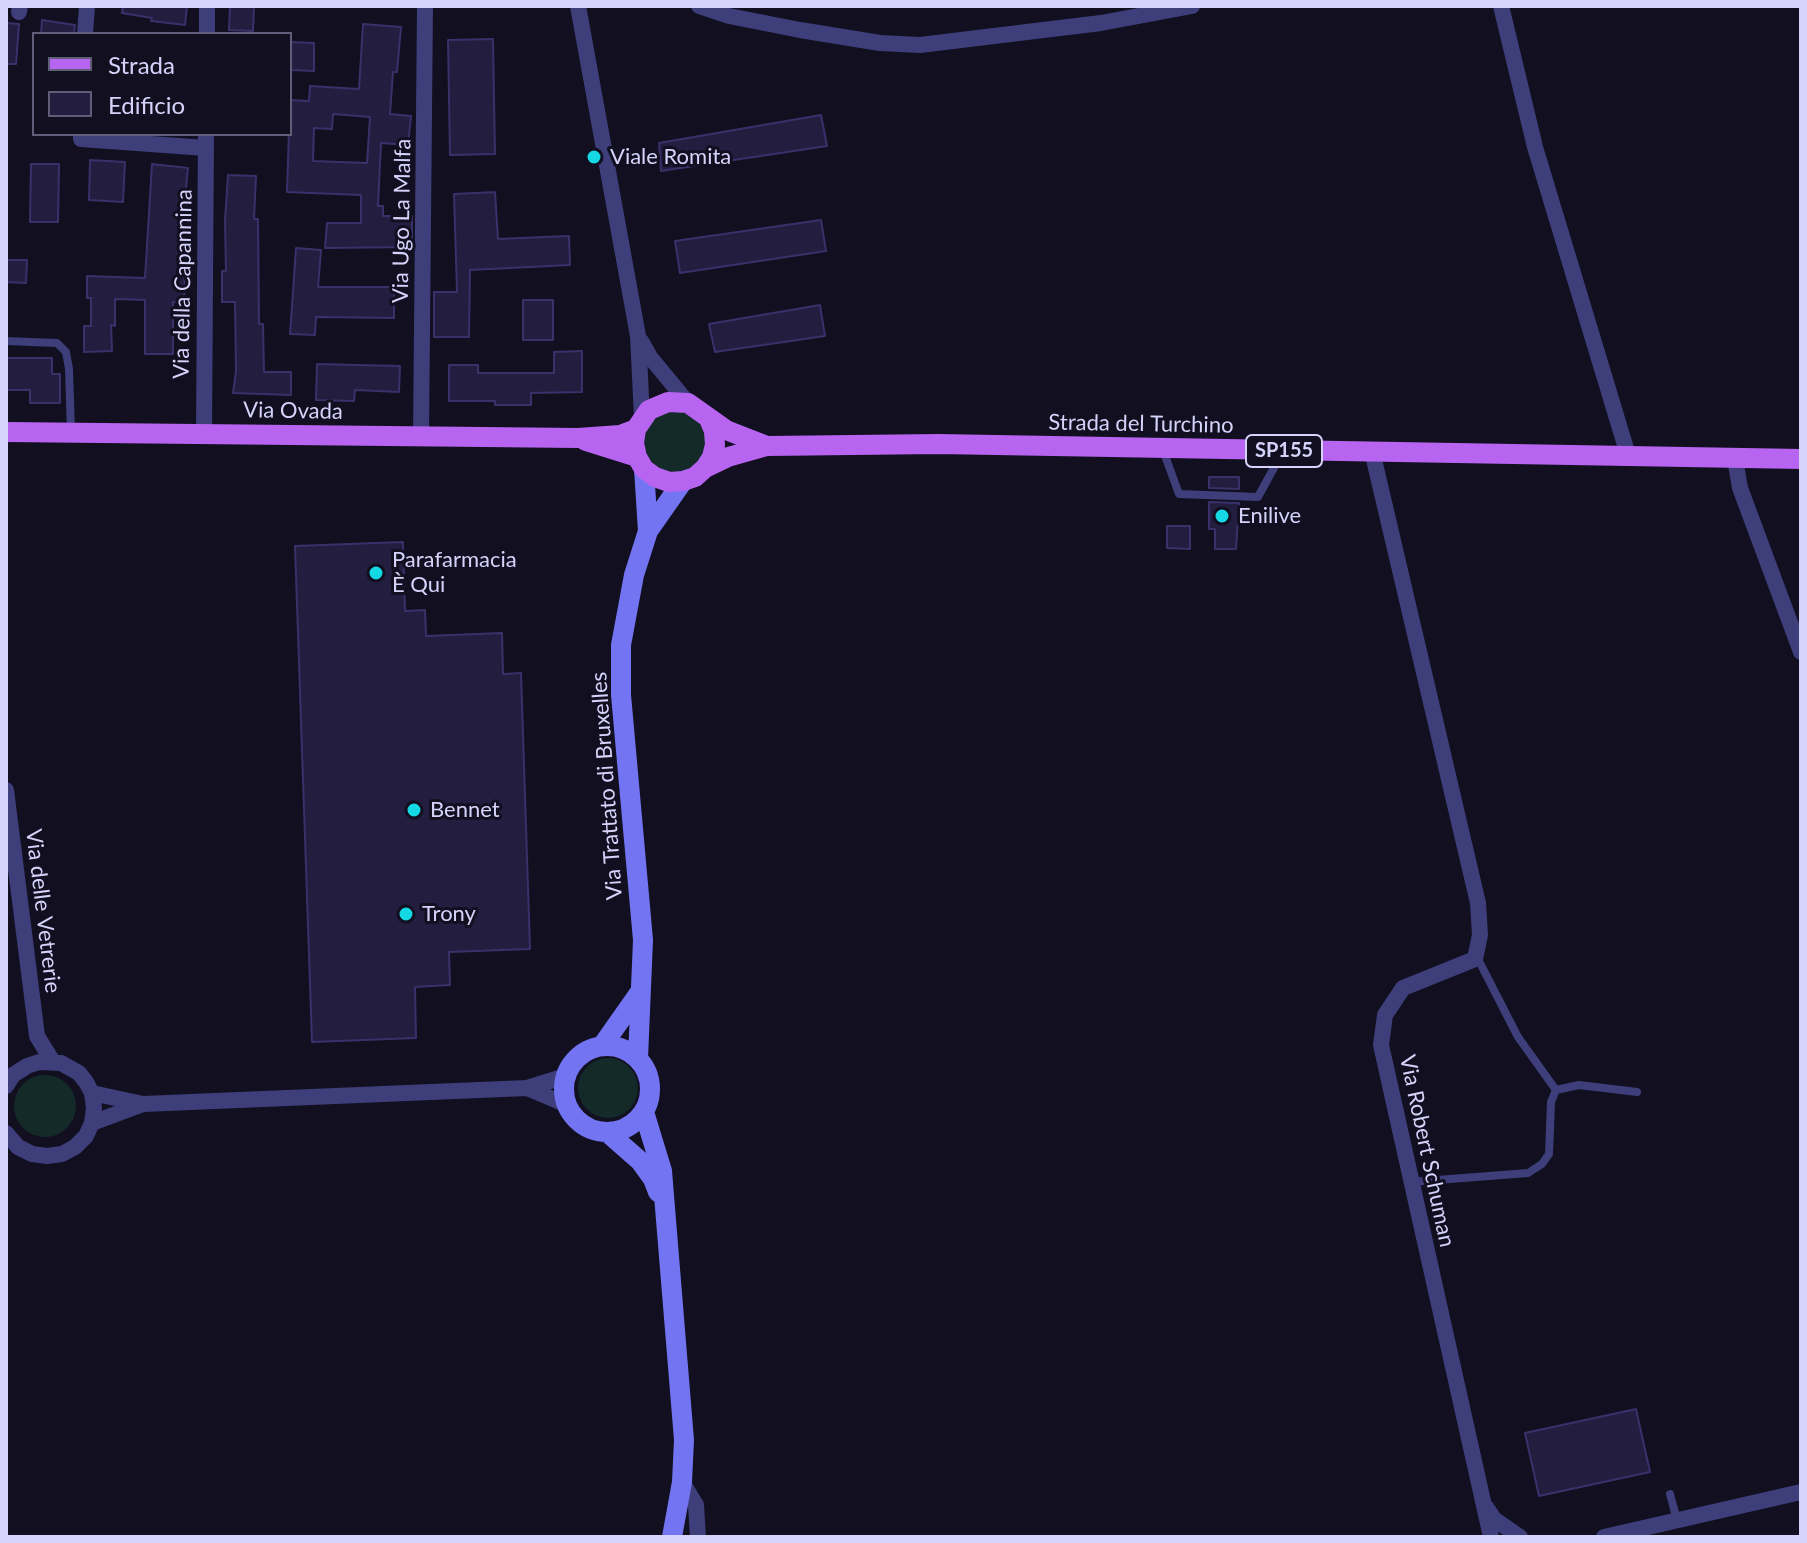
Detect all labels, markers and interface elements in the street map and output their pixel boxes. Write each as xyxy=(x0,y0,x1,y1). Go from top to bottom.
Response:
legend xyxy=(32,32,292,136)
text: Strada xyxy=(108,50,175,79)
text: Edificio xyxy=(108,90,185,119)
street label: Via Ugo La Malfa xyxy=(387,139,417,303)
place label: Viale Romita xyxy=(610,144,731,170)
marker: Viale Romita xyxy=(585,148,603,166)
street label: Via della Capannina xyxy=(168,189,198,379)
street label: Via Ovada xyxy=(243,397,343,425)
street label: Strada del Turchino xyxy=(1048,409,1234,439)
road number: SP155 xyxy=(1246,435,1322,467)
place label: Enilive xyxy=(1238,503,1301,529)
marker: Enilive xyxy=(1213,507,1231,525)
place label: Parafarmacia È Qui xyxy=(392,547,517,598)
marker: Parafarmacia È Qui xyxy=(367,564,385,582)
street label: Via Trattato di Bruxelles xyxy=(586,671,628,901)
place label: Bennet xyxy=(430,797,500,823)
marker: Bennet xyxy=(405,801,423,819)
street label: Via delle Vetrerie xyxy=(20,827,66,995)
place label: Trony xyxy=(422,901,476,927)
marker: Trony xyxy=(397,905,415,923)
street label: Via Robert Schuman xyxy=(1394,1052,1460,1250)

